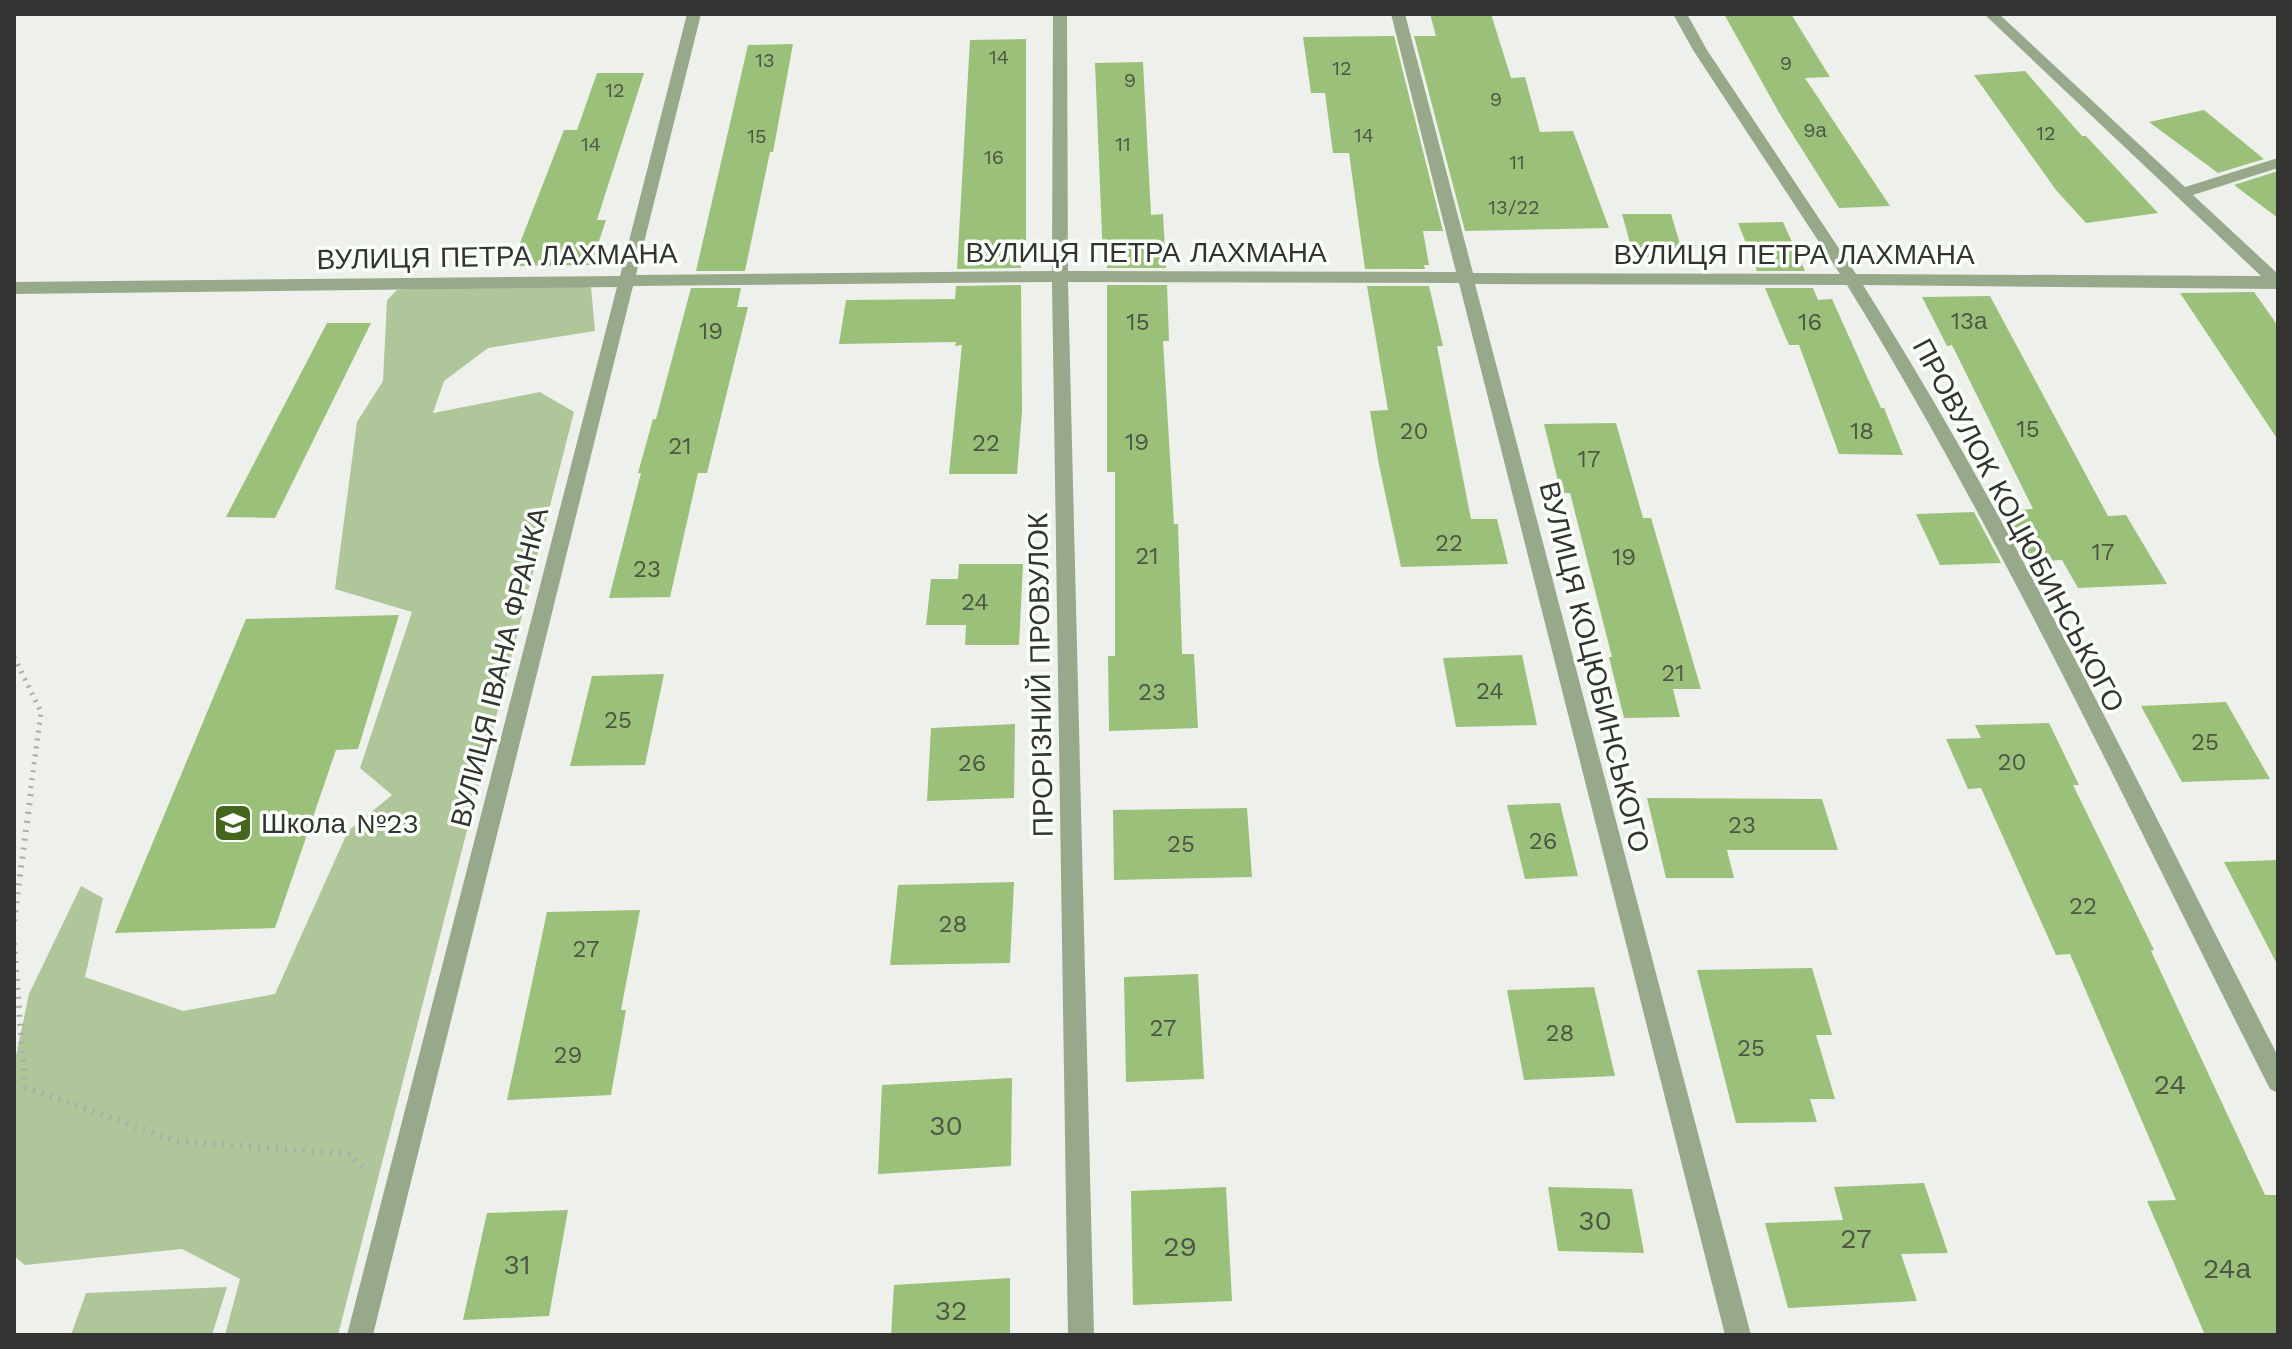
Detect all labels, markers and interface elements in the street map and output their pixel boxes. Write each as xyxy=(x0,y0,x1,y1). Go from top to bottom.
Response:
house number: 14 xyxy=(989,45,1009,69)
house number: 13 xyxy=(755,48,775,72)
house number: 9 xyxy=(1780,51,1792,75)
house number: 12 xyxy=(1332,56,1352,80)
house number: 9 xyxy=(1124,68,1136,92)
house number: 12 xyxy=(605,78,625,102)
house number: 9 xyxy=(1490,87,1502,111)
house number: 9а xyxy=(1803,118,1828,142)
house number: 12 xyxy=(2036,121,2056,145)
house number: 14 xyxy=(1354,123,1374,147)
house number: 15 xyxy=(747,124,767,148)
house number: 14 xyxy=(581,132,601,156)
house number: 11 xyxy=(1115,132,1131,156)
house number: 16 xyxy=(984,145,1004,169)
house number: 11 xyxy=(1509,150,1525,174)
house number: 13/22 xyxy=(1488,195,1540,219)
street label: ВУЛИЦЯ ПЕТРА ЛАХМАНА xyxy=(965,236,1327,269)
street label: ВУЛИЦЯ ПЕТРА ЛАХМАНА xyxy=(316,237,678,276)
street label: ВУЛИЦЯ ПЕТРА ЛАХМАНА xyxy=(1613,238,1975,271)
house number: 13а xyxy=(1951,307,1988,335)
house number: 15 xyxy=(1126,308,1150,336)
house number: 16 xyxy=(1798,308,1822,336)
house number: 19 xyxy=(699,317,723,345)
street label: ПРОВУЛОК КОЦЮБИНСЬКОГО xyxy=(1906,333,2131,717)
house number: 15 xyxy=(2016,415,2040,443)
house number: 20 xyxy=(1400,417,1428,445)
house number: 18 xyxy=(1850,417,1874,445)
house number: 19 xyxy=(1125,428,1149,456)
house number: 22 xyxy=(972,429,1000,457)
house number: 21 xyxy=(668,432,692,460)
house number: 17 xyxy=(1578,445,1600,473)
street label: ВУЛИЦЯ КОЦЮБИНСЬКОГО xyxy=(1532,478,1657,856)
street label: ВУЛИЦЯ ІВАНА ФРАНКА xyxy=(444,504,555,830)
street label: ПРОРІЗНИЙ ПРОВУЛОК xyxy=(1021,512,1060,837)
house number: 22 xyxy=(1435,529,1463,557)
house number: 17 xyxy=(2092,538,2114,566)
house number: 21 xyxy=(1135,542,1159,570)
house number: 19 xyxy=(1612,543,1636,571)
house number: 23 xyxy=(633,555,661,583)
house number: 24 xyxy=(961,588,989,616)
house number: 21 xyxy=(1661,659,1685,687)
house number: 24 xyxy=(1476,677,1504,705)
house number: 23 xyxy=(1138,678,1166,706)
house number: 25 xyxy=(604,706,632,734)
house number: 25 xyxy=(2191,728,2219,756)
house number: 20 xyxy=(1998,748,2026,776)
house number: 26 xyxy=(958,749,986,777)
school or university icon: Школа №23 xyxy=(212,802,254,844)
place label: Школа №23 xyxy=(261,807,419,840)
house number: 23 xyxy=(1728,811,1756,839)
house number: 26 xyxy=(1529,827,1557,855)
house number: 25 xyxy=(1167,830,1195,858)
house number: 22 xyxy=(2069,892,2097,920)
house number: 28 xyxy=(939,910,967,938)
house number: 27 xyxy=(573,935,599,963)
house number: 27 xyxy=(1150,1014,1176,1042)
house number: 28 xyxy=(1546,1019,1574,1047)
house number: 25 xyxy=(1737,1034,1765,1062)
house number: 29 xyxy=(554,1041,582,1069)
house number: 24 xyxy=(2154,1068,2186,1101)
house number: 30 xyxy=(929,1109,963,1142)
house number: 30 xyxy=(1578,1204,1612,1237)
house number: 27 xyxy=(1840,1222,1872,1255)
house number: 29 xyxy=(1163,1230,1197,1263)
house number: 31 xyxy=(503,1248,531,1281)
house number: 24а xyxy=(2203,1252,2252,1285)
house number: 32 xyxy=(935,1294,967,1327)

